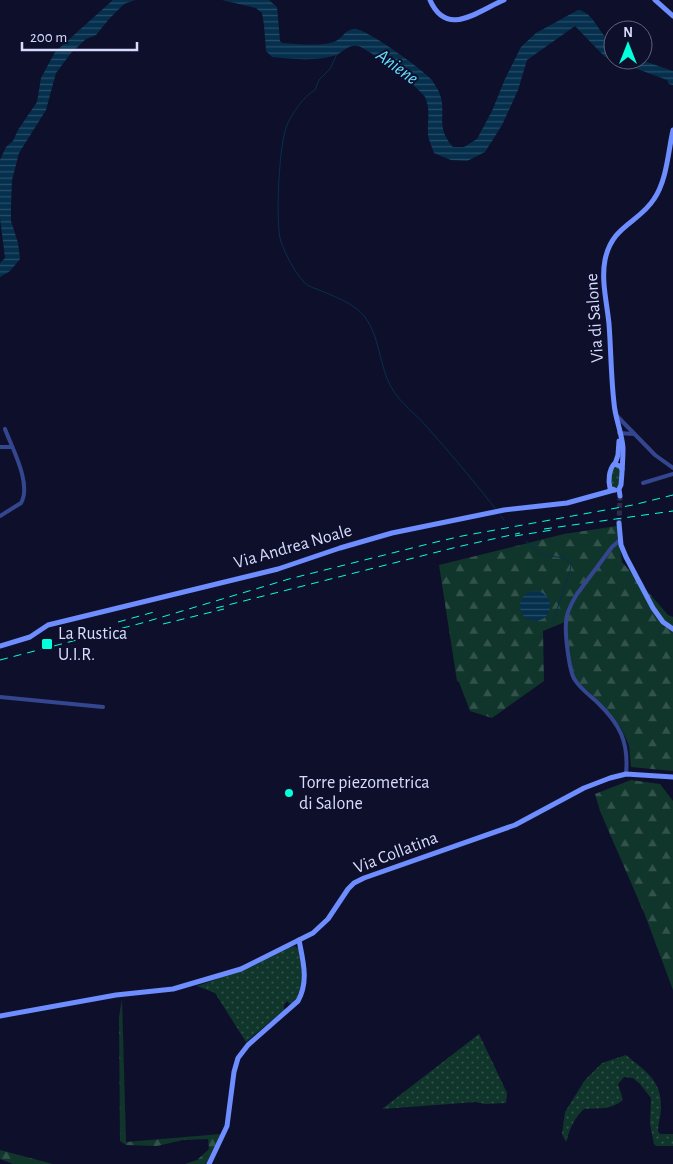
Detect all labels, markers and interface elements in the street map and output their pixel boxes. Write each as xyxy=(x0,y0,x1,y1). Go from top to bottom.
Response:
scale bar xyxy=(22,20,138,52)
north arrow xyxy=(603,20,653,70)
text: N xyxy=(623,26,633,40)
text: 200 m xyxy=(30,30,67,45)
water label: Aniene xyxy=(372,45,421,88)
street label: Via di Salone xyxy=(583,273,607,363)
street label: Via Andrea Noale xyxy=(232,522,354,572)
place label: La Rustica U.I.R. xyxy=(58,625,127,664)
marker: La Rustica U.I.R. xyxy=(40,637,54,651)
place label: Torre piezometrica di Salone xyxy=(299,774,429,813)
marker: Torre piezometrica di Salone xyxy=(283,787,295,799)
street label: Via Collatina xyxy=(351,829,441,877)

